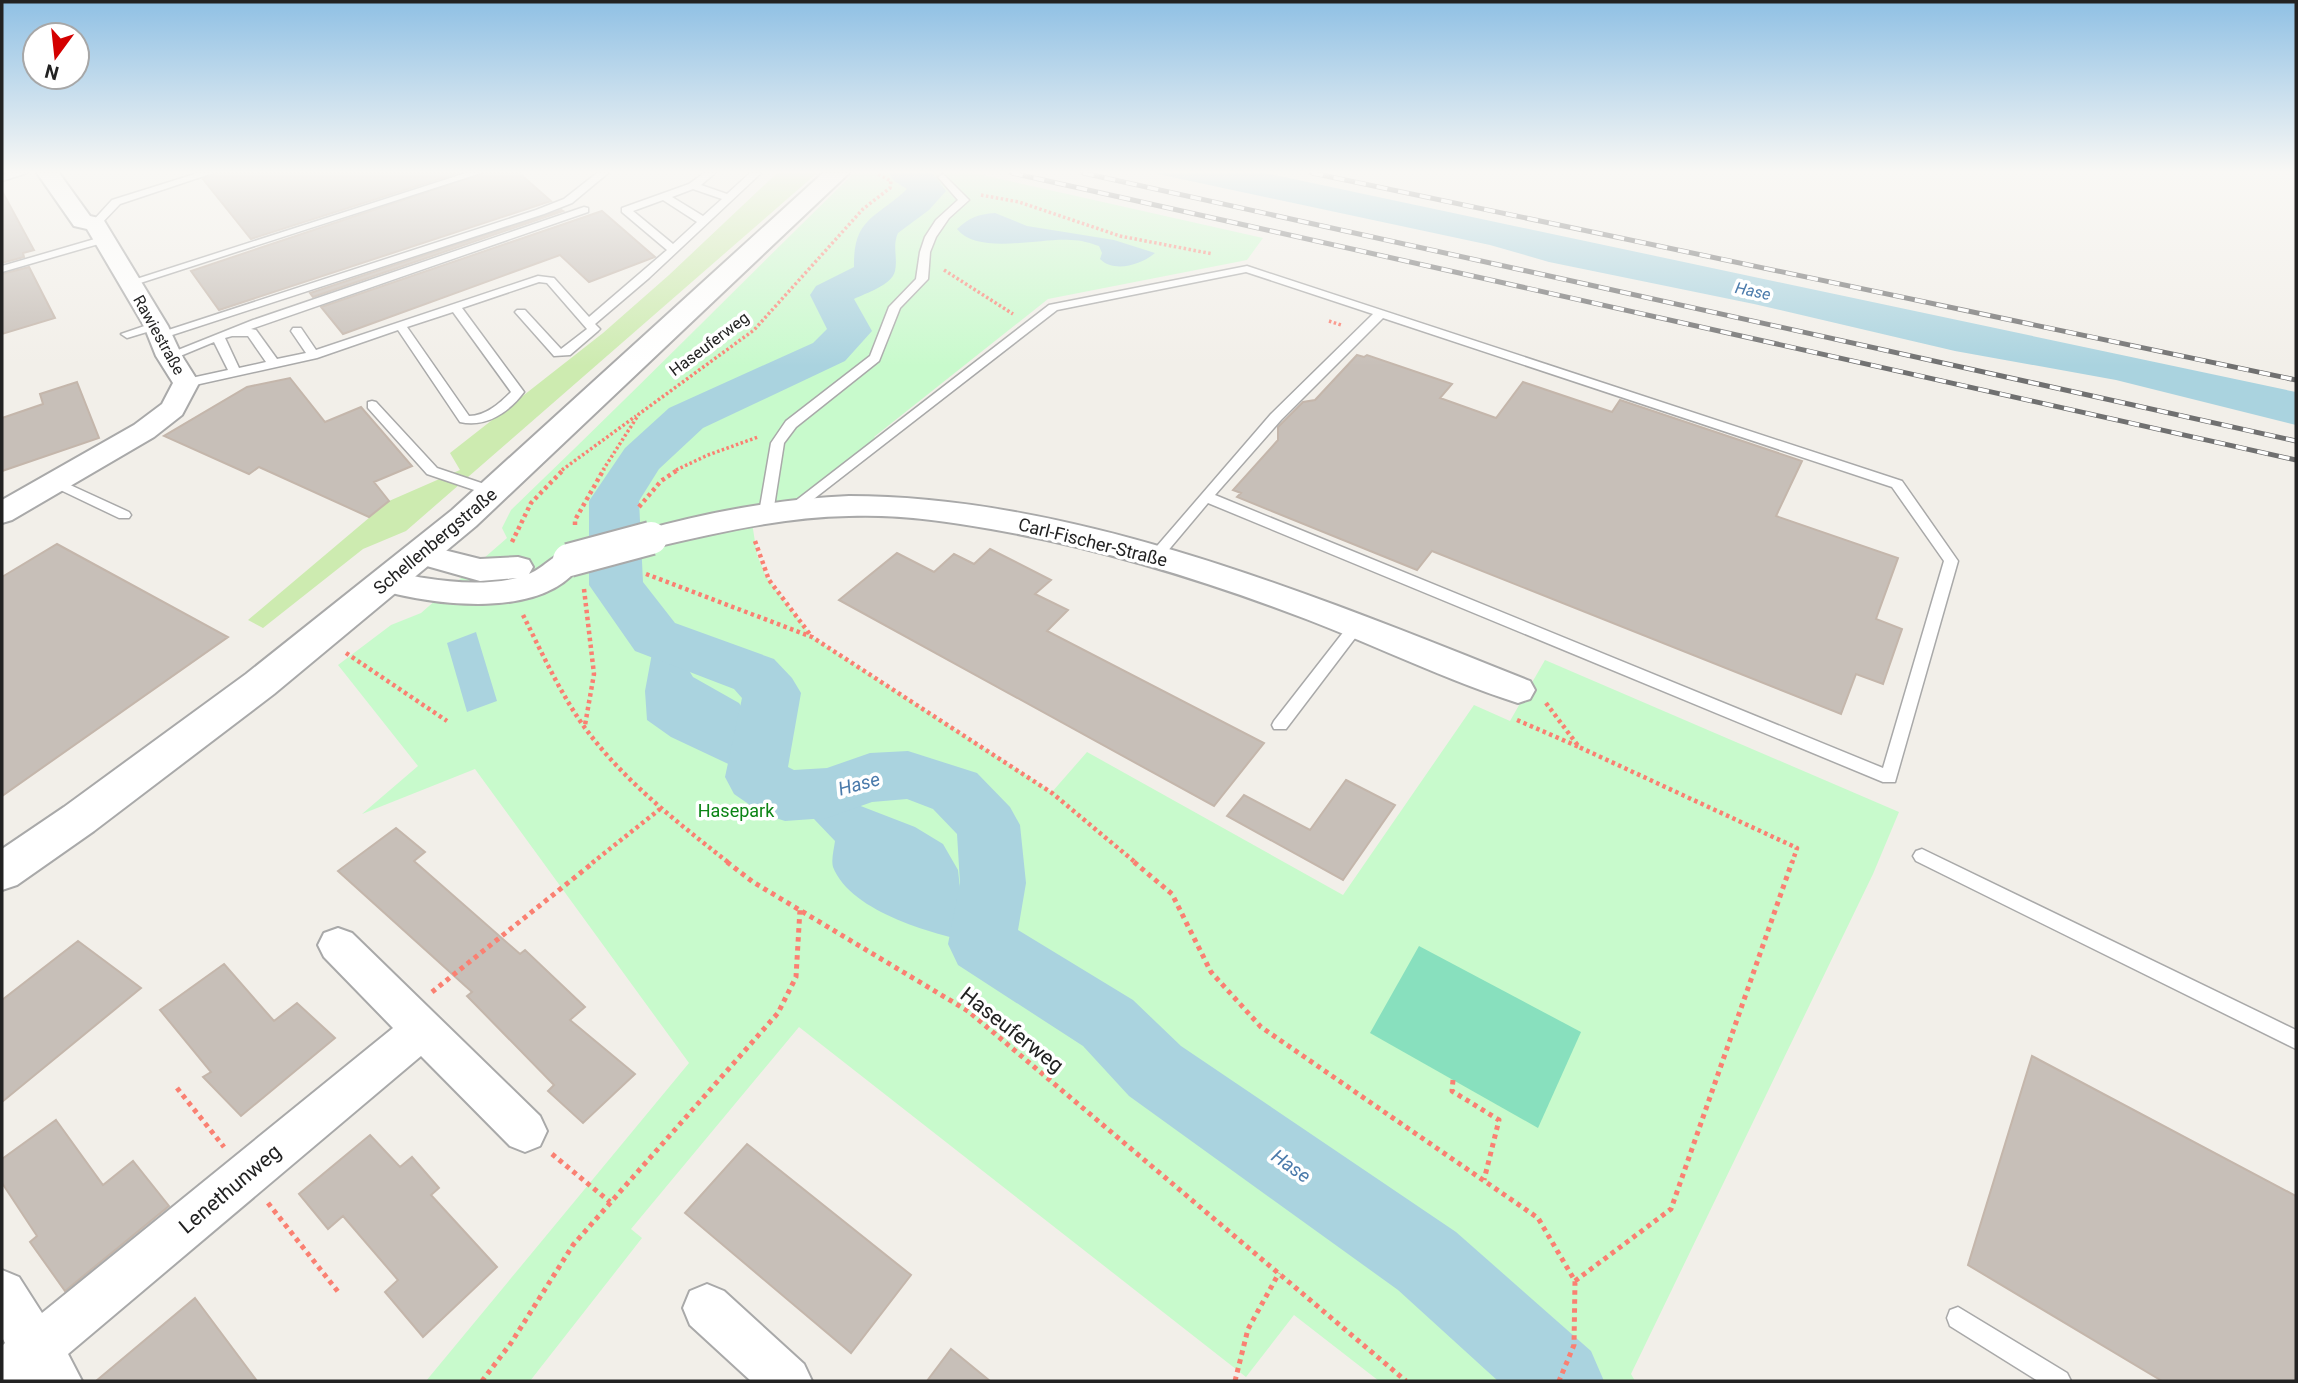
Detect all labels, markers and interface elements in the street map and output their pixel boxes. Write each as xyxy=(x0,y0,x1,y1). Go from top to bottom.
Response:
north arrow xyxy=(21,21,91,91)
text: N xyxy=(42,59,61,85)
water label: Hase xyxy=(1734,278,1772,304)
street label: Rawiestraße xyxy=(129,292,189,378)
street label: Haseuferweg xyxy=(666,308,752,380)
street label: Schellenbergstraße xyxy=(369,483,501,599)
street label: Carl-Fischer-Straße xyxy=(1016,513,1170,571)
water label: Hase xyxy=(836,767,883,801)
park label: Hasepark xyxy=(698,800,775,821)
street label: Haseuferweg xyxy=(956,982,1068,1078)
street label: Lenethunweg xyxy=(174,1139,286,1239)
water label: Hase xyxy=(1267,1144,1315,1188)

